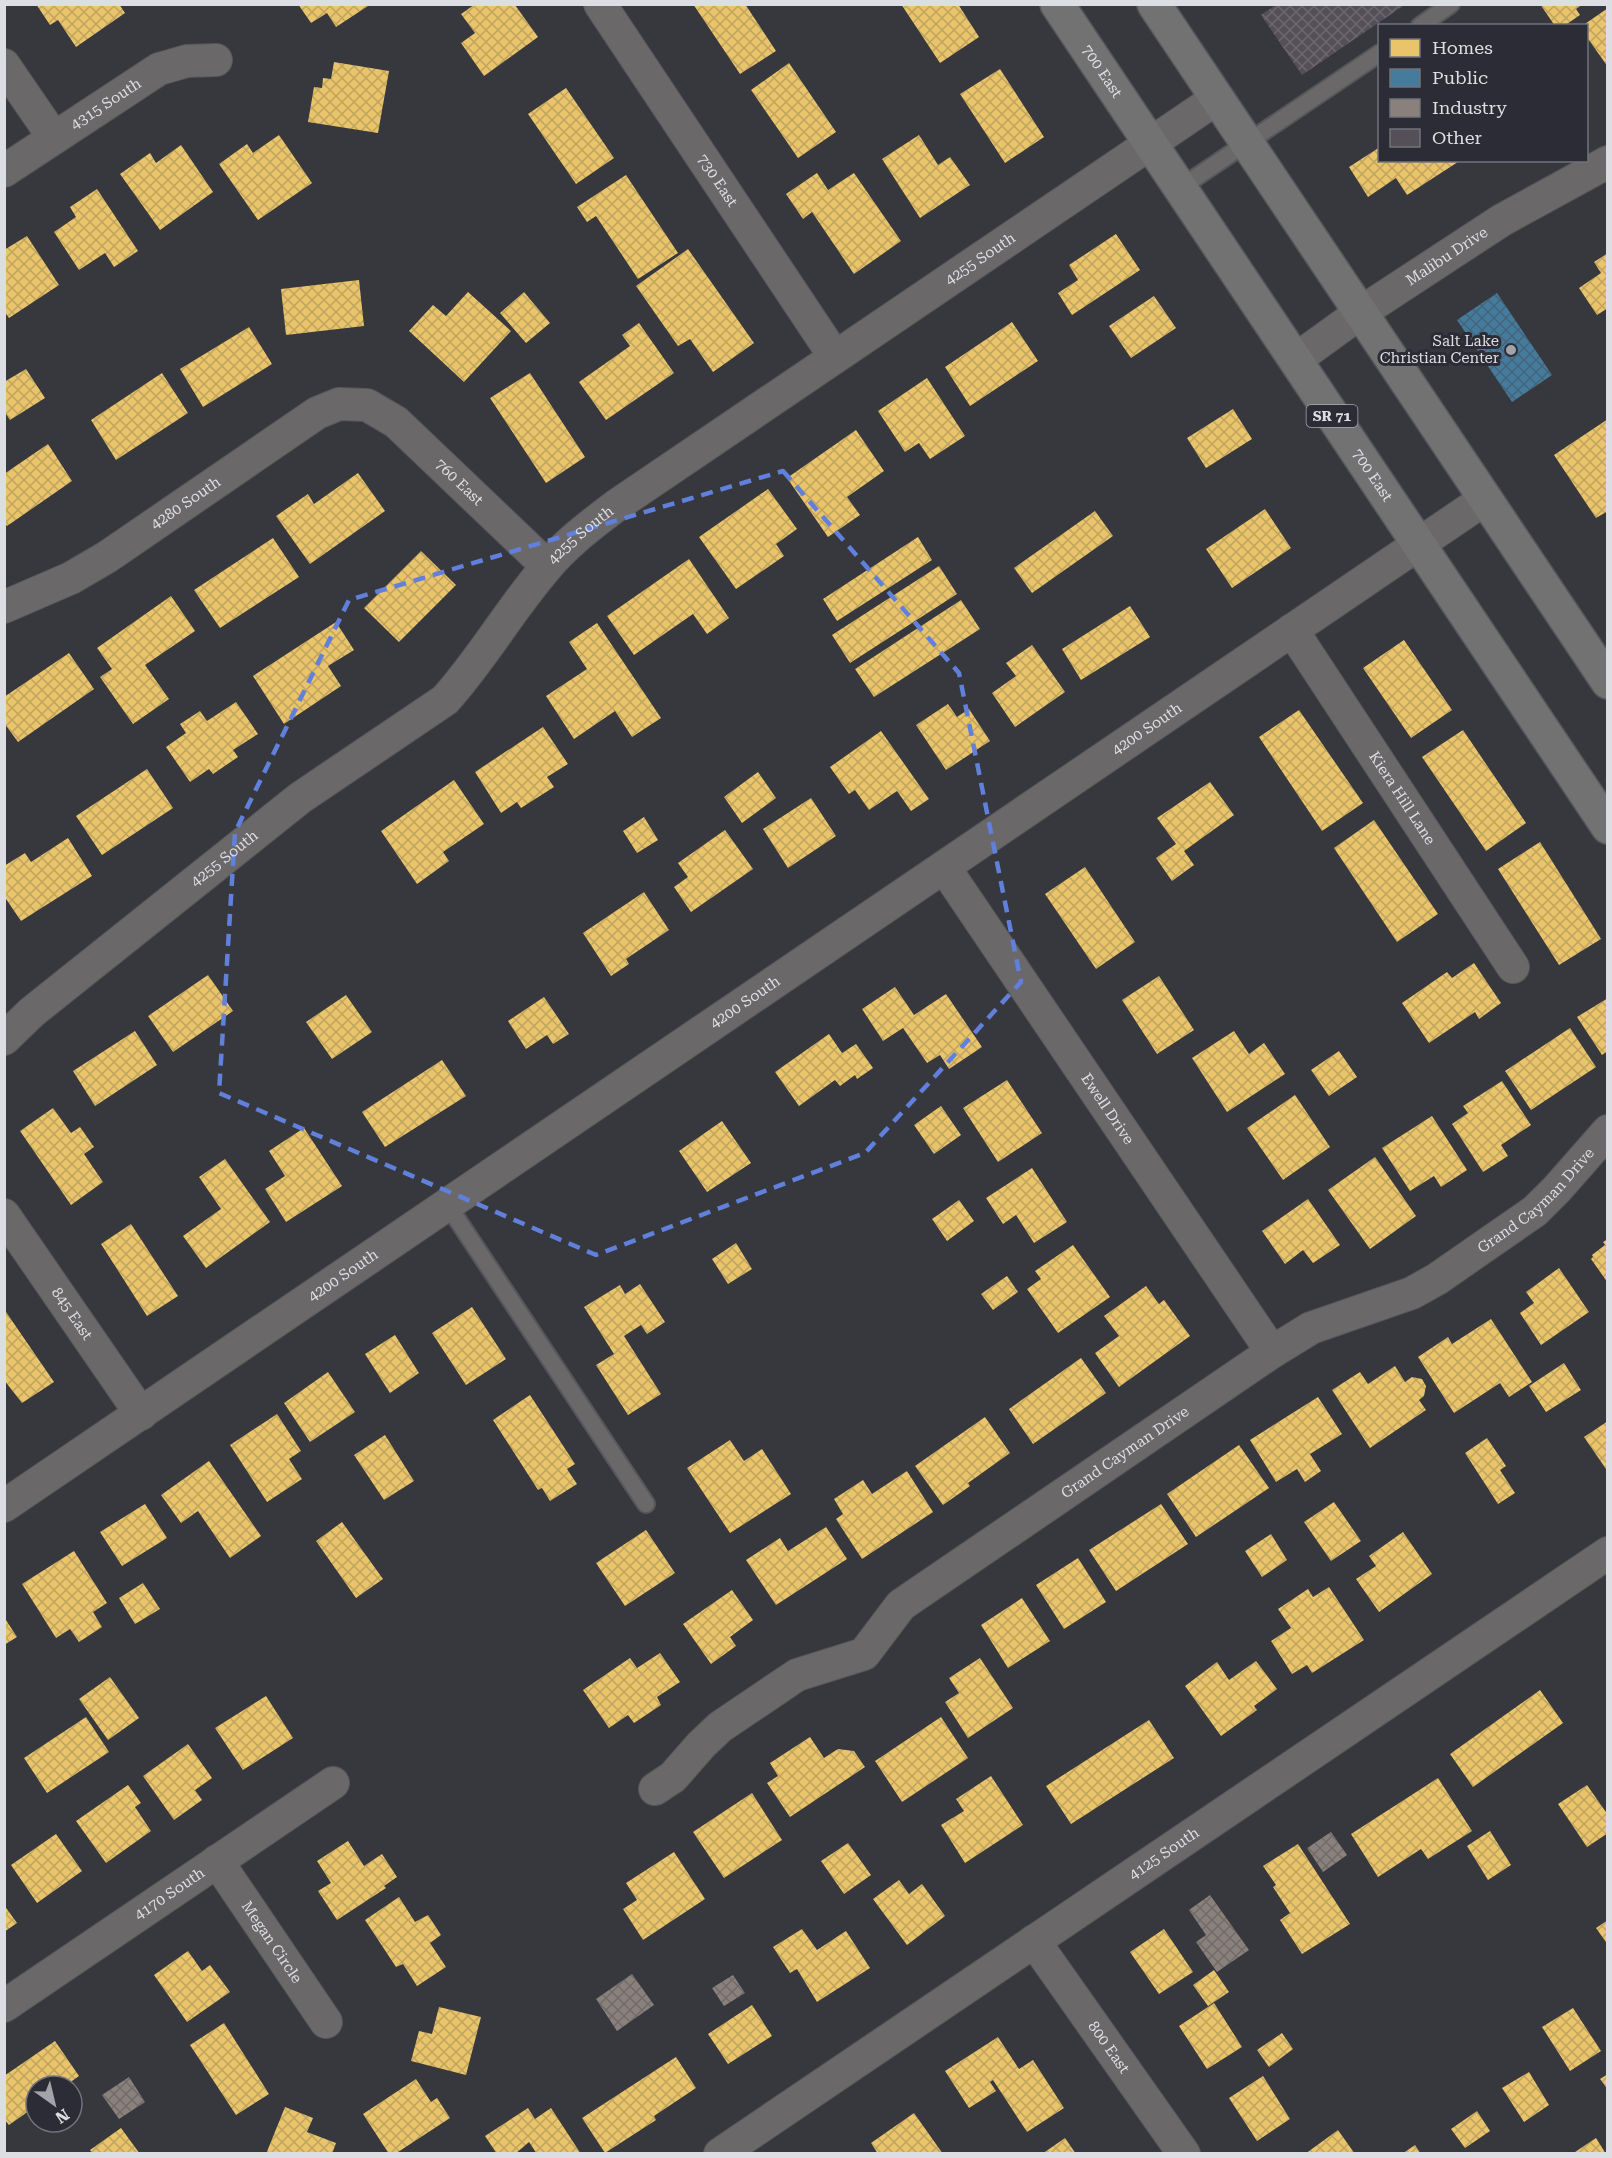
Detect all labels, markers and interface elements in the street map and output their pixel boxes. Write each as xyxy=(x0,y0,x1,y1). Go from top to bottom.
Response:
legend xyxy=(1378,24,1588,162)
text: Homes xyxy=(1432,37,1493,58)
street label: 700 East xyxy=(1078,42,1126,101)
text: Public xyxy=(1432,67,1488,88)
street label: 4315 South xyxy=(67,74,145,134)
text: Industry xyxy=(1432,97,1507,118)
text: Other xyxy=(1432,127,1482,148)
street label: 730 East xyxy=(693,151,742,211)
street label: Malibu Drive xyxy=(1403,223,1491,289)
street label: 4255 South xyxy=(942,229,1019,289)
place label: Salt Lake Christian Center xyxy=(1380,332,1499,367)
marker: Salt Lake Christian Center xyxy=(1504,343,1518,357)
road number: SR 71 xyxy=(1306,405,1358,427)
street label: 700 East xyxy=(1348,445,1397,505)
street label: 760 East xyxy=(431,455,487,510)
street label: 4280 South xyxy=(147,473,224,533)
street label: 4255 South xyxy=(544,502,617,568)
street label: 4200 South xyxy=(1108,699,1186,759)
street label: Kiera Hill Lane xyxy=(1365,748,1439,848)
street label: 4255 South xyxy=(187,826,262,891)
street label: 4200 South xyxy=(706,972,784,1032)
street label: Ewell Drive xyxy=(1077,1070,1138,1148)
street label: Grand Cayman Drive xyxy=(1474,1144,1598,1257)
street label: 4200 South xyxy=(305,1245,382,1306)
street label: 845 East xyxy=(48,1284,97,1344)
street label: Grand Cayman Drive xyxy=(1058,1402,1192,1502)
street label: 4125 South xyxy=(1125,1823,1203,1884)
street label: 4170 South xyxy=(131,1863,208,1924)
street label: Megan Circle xyxy=(238,1898,306,1987)
street label: 800 East xyxy=(1084,2018,1134,2077)
north arrow xyxy=(24,2074,84,2134)
text: N xyxy=(52,2105,73,2127)

